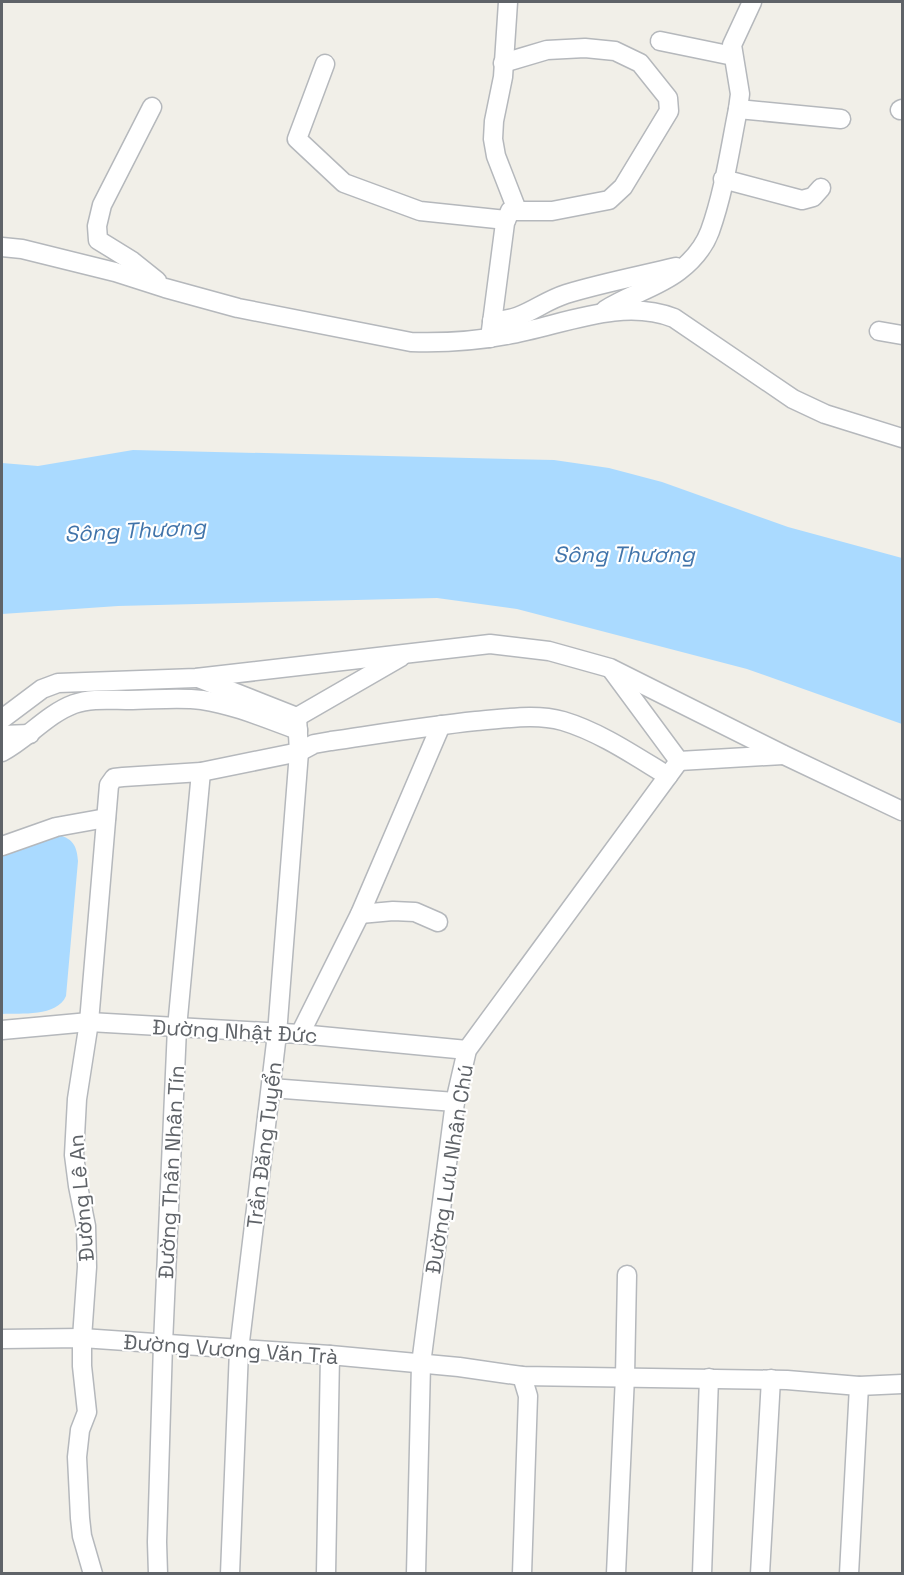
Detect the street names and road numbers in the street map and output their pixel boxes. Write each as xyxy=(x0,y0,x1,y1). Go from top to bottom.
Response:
street label: Đường Nhật Đức xyxy=(152,1013,318,1049)
street label: Trần Đăng Tuyển xyxy=(240,1060,288,1230)
street label: Đường Lưu Nhân Chú xyxy=(419,1062,479,1276)
street label: Đường Thân Nhân Tín xyxy=(152,1065,190,1279)
street label: Đường Lê An xyxy=(62,1133,100,1263)
street label: Đường Vương Văn Trà xyxy=(123,1328,339,1370)

